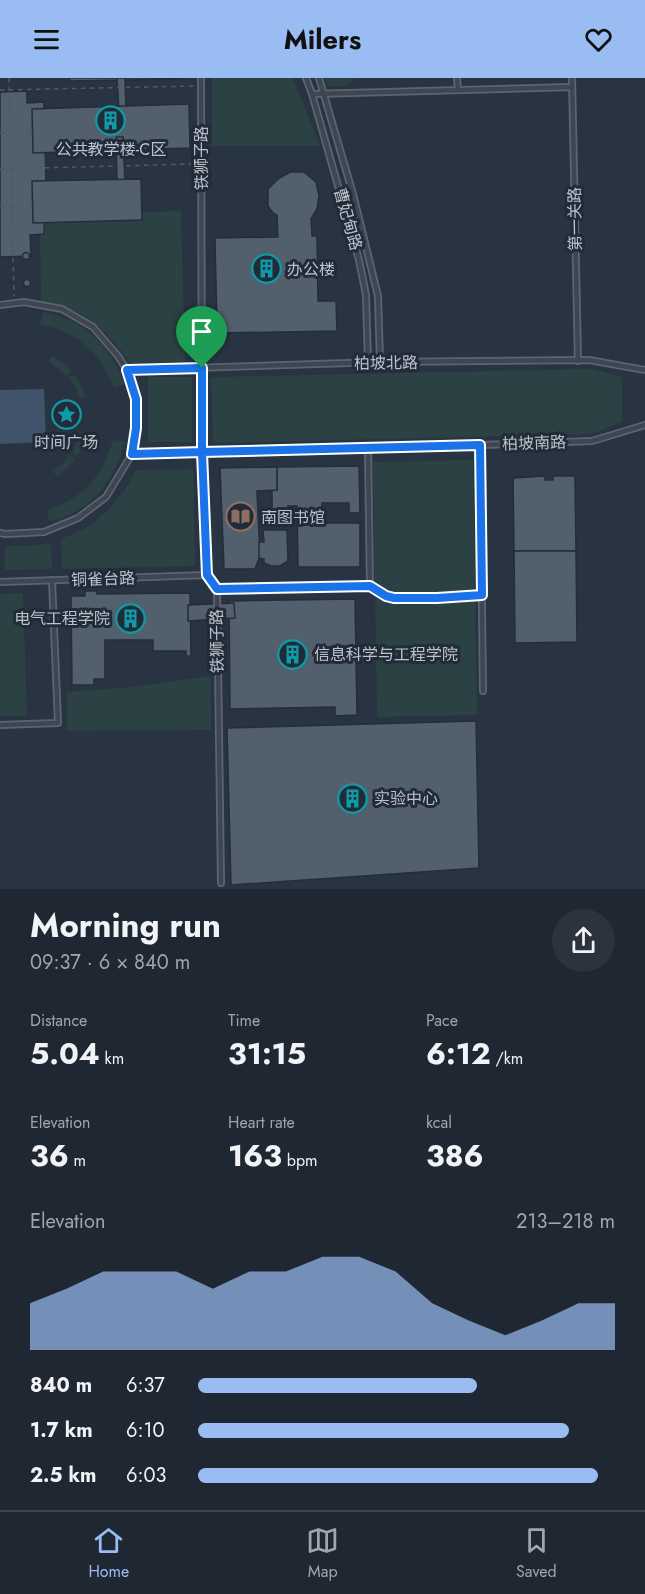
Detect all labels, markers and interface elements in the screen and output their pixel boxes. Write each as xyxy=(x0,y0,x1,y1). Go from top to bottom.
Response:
text: Milers xyxy=(284,20,361,59)
icon: menu xyxy=(30,23,63,56)
icon: heart xyxy=(582,23,615,56)
building icon: 公共教学楼-C区 xyxy=(95,105,127,137)
street label: 铁狮子路 xyxy=(190,126,213,190)
place label: 公共教学楼-C区 xyxy=(56,138,166,161)
street label: 曹妃甸路 xyxy=(328,185,368,253)
street label: 第一关路 xyxy=(563,187,587,251)
building icon: 办公楼 xyxy=(250,253,282,285)
place label: 办公楼 xyxy=(287,258,335,281)
pin xyxy=(176,306,227,368)
icon: arrive xyxy=(185,315,218,348)
street label: 柏坡北路 xyxy=(354,351,418,375)
place icon: 时间广场 xyxy=(50,398,82,430)
street label: 柏坡南路 xyxy=(502,430,566,456)
place label: 时间广场 xyxy=(34,431,98,454)
library icon: 南图书馆 xyxy=(224,501,256,533)
place label: 南图书馆 xyxy=(261,506,325,529)
street label: 铜雀台路 xyxy=(71,566,135,592)
building icon: 电气工程学院 xyxy=(115,602,147,634)
place label: 电气工程学院 xyxy=(14,607,110,630)
street label: 铁狮子路 xyxy=(205,609,229,673)
building icon: 信息科学与工程学院 xyxy=(277,638,309,670)
place label: 信息科学与工程学院 xyxy=(314,643,458,666)
building icon: 实验中心 xyxy=(337,782,369,814)
place label: 实验中心 xyxy=(374,787,438,810)
text: Morning run xyxy=(30,902,221,949)
button: share xyxy=(552,909,615,972)
text: 09:37 · 6 × 840 m xyxy=(30,948,190,977)
text: Distance xyxy=(30,1009,87,1032)
text: Time xyxy=(228,1009,260,1032)
text: Pace xyxy=(426,1009,458,1032)
text: 5.04 xyxy=(30,1032,100,1075)
text: 31:15 xyxy=(228,1032,306,1075)
text: 6:12 xyxy=(426,1032,491,1075)
text: km xyxy=(100,1047,124,1070)
text: /km xyxy=(491,1047,523,1070)
text: Elevation xyxy=(30,1111,90,1134)
text: Heart rate xyxy=(228,1111,295,1134)
text: kcal xyxy=(426,1111,452,1134)
text: 36 xyxy=(30,1134,69,1177)
text: 163 xyxy=(228,1134,282,1177)
text: 386 xyxy=(426,1134,484,1177)
text: m xyxy=(69,1149,86,1172)
text: bpm xyxy=(282,1149,318,1172)
text: Elevation xyxy=(30,1207,105,1236)
text: 213–218 m xyxy=(516,1207,615,1236)
text: 840 m xyxy=(30,1371,92,1400)
text: 6:37 xyxy=(126,1371,165,1400)
text: 1.7 km xyxy=(30,1416,93,1445)
text: 6:10 xyxy=(126,1416,165,1445)
text: 2.5 km xyxy=(30,1461,96,1490)
text: 6:03 xyxy=(126,1461,166,1490)
tab: Home xyxy=(88,1524,129,1583)
tab: Map xyxy=(306,1524,339,1583)
tab: Saved xyxy=(516,1524,557,1583)

